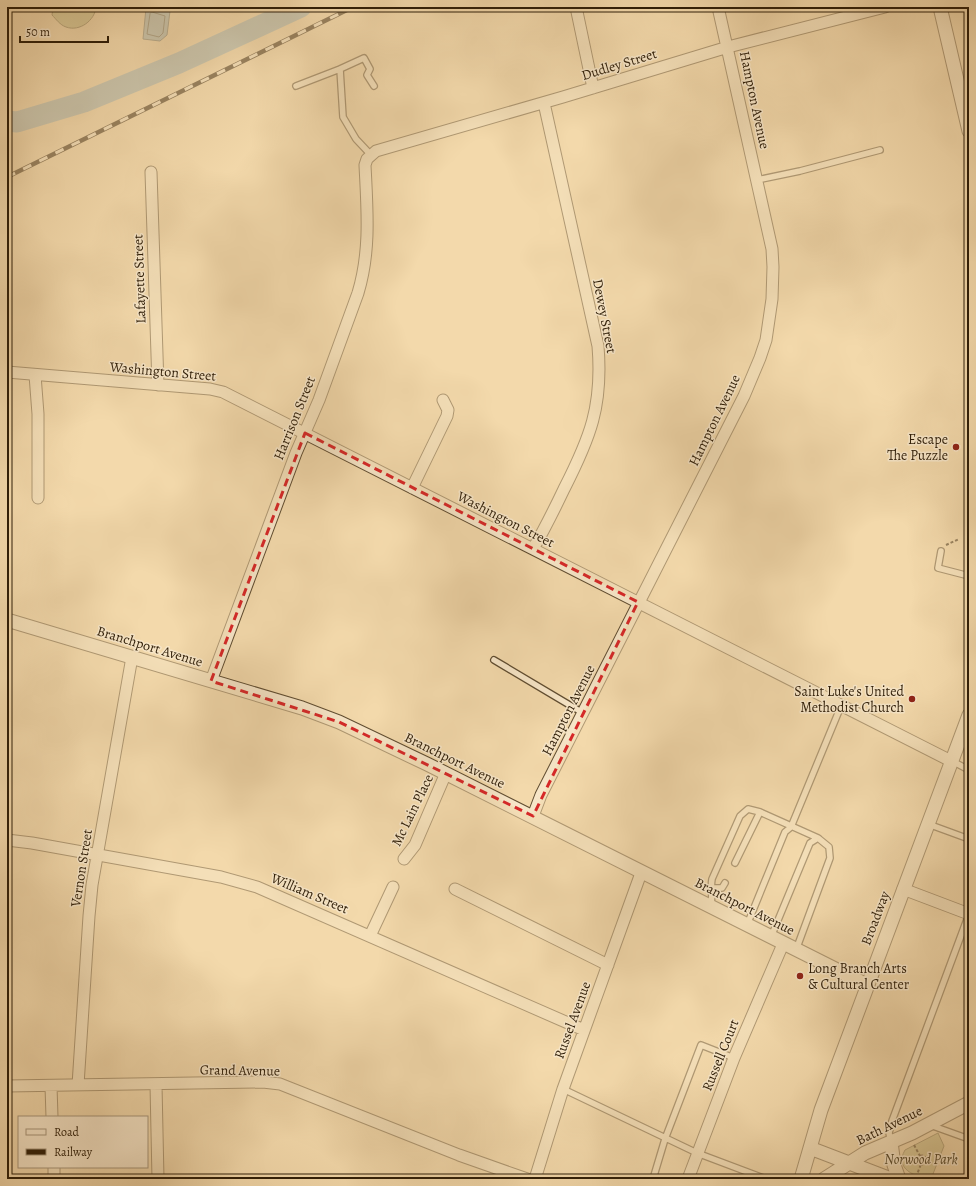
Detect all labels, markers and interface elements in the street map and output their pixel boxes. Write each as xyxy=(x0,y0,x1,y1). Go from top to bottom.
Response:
scale bar xyxy=(20,18,108,44)
text: 50 m xyxy=(26,24,50,40)
street label: Dudley Street xyxy=(579,44,660,85)
street label: Hampton Avenue xyxy=(735,49,774,151)
street label: Lafayette Street xyxy=(128,234,151,324)
street label: Dewey Street xyxy=(588,277,621,355)
street label: Washington Street xyxy=(108,357,217,386)
street label: Hampton Avenue xyxy=(684,371,745,469)
street label: Harrison Street xyxy=(269,373,320,463)
place label: Escape The Puzzle xyxy=(887,430,948,465)
marker: Escape The Puzzle xyxy=(951,442,961,452)
street label: Washington Street xyxy=(453,486,558,552)
street label: Branchport Avenue xyxy=(95,621,205,672)
street label: Hampton Avenue xyxy=(537,662,600,759)
place label: Saint Luke's United Methodist Church xyxy=(794,682,905,717)
marker: Saint Luke's United Methodist Church xyxy=(907,694,917,704)
street label: Branchport Avenue xyxy=(401,728,508,793)
street label: Mc Lain Place xyxy=(387,771,438,849)
street label: Vernon Street xyxy=(66,827,97,909)
street label: William Street xyxy=(267,868,352,918)
street label: Branchport Avenue xyxy=(692,873,798,940)
street label: Broadway xyxy=(856,888,895,948)
place label: Long Branch Arts & Cultural Center xyxy=(808,959,910,994)
marker: Long Branch Arts & Cultural Center xyxy=(795,971,805,981)
street label: Russel Avenue xyxy=(550,979,595,1062)
street label: Russell Court xyxy=(697,1016,744,1094)
street label: Grand Avenue xyxy=(200,1060,280,1081)
street label: Bath Avenue xyxy=(853,1101,925,1150)
legend xyxy=(18,1116,148,1168)
text: Road xyxy=(54,1124,80,1140)
text: Railway xyxy=(54,1144,93,1160)
park label: Norwood Park xyxy=(884,1150,958,1169)

